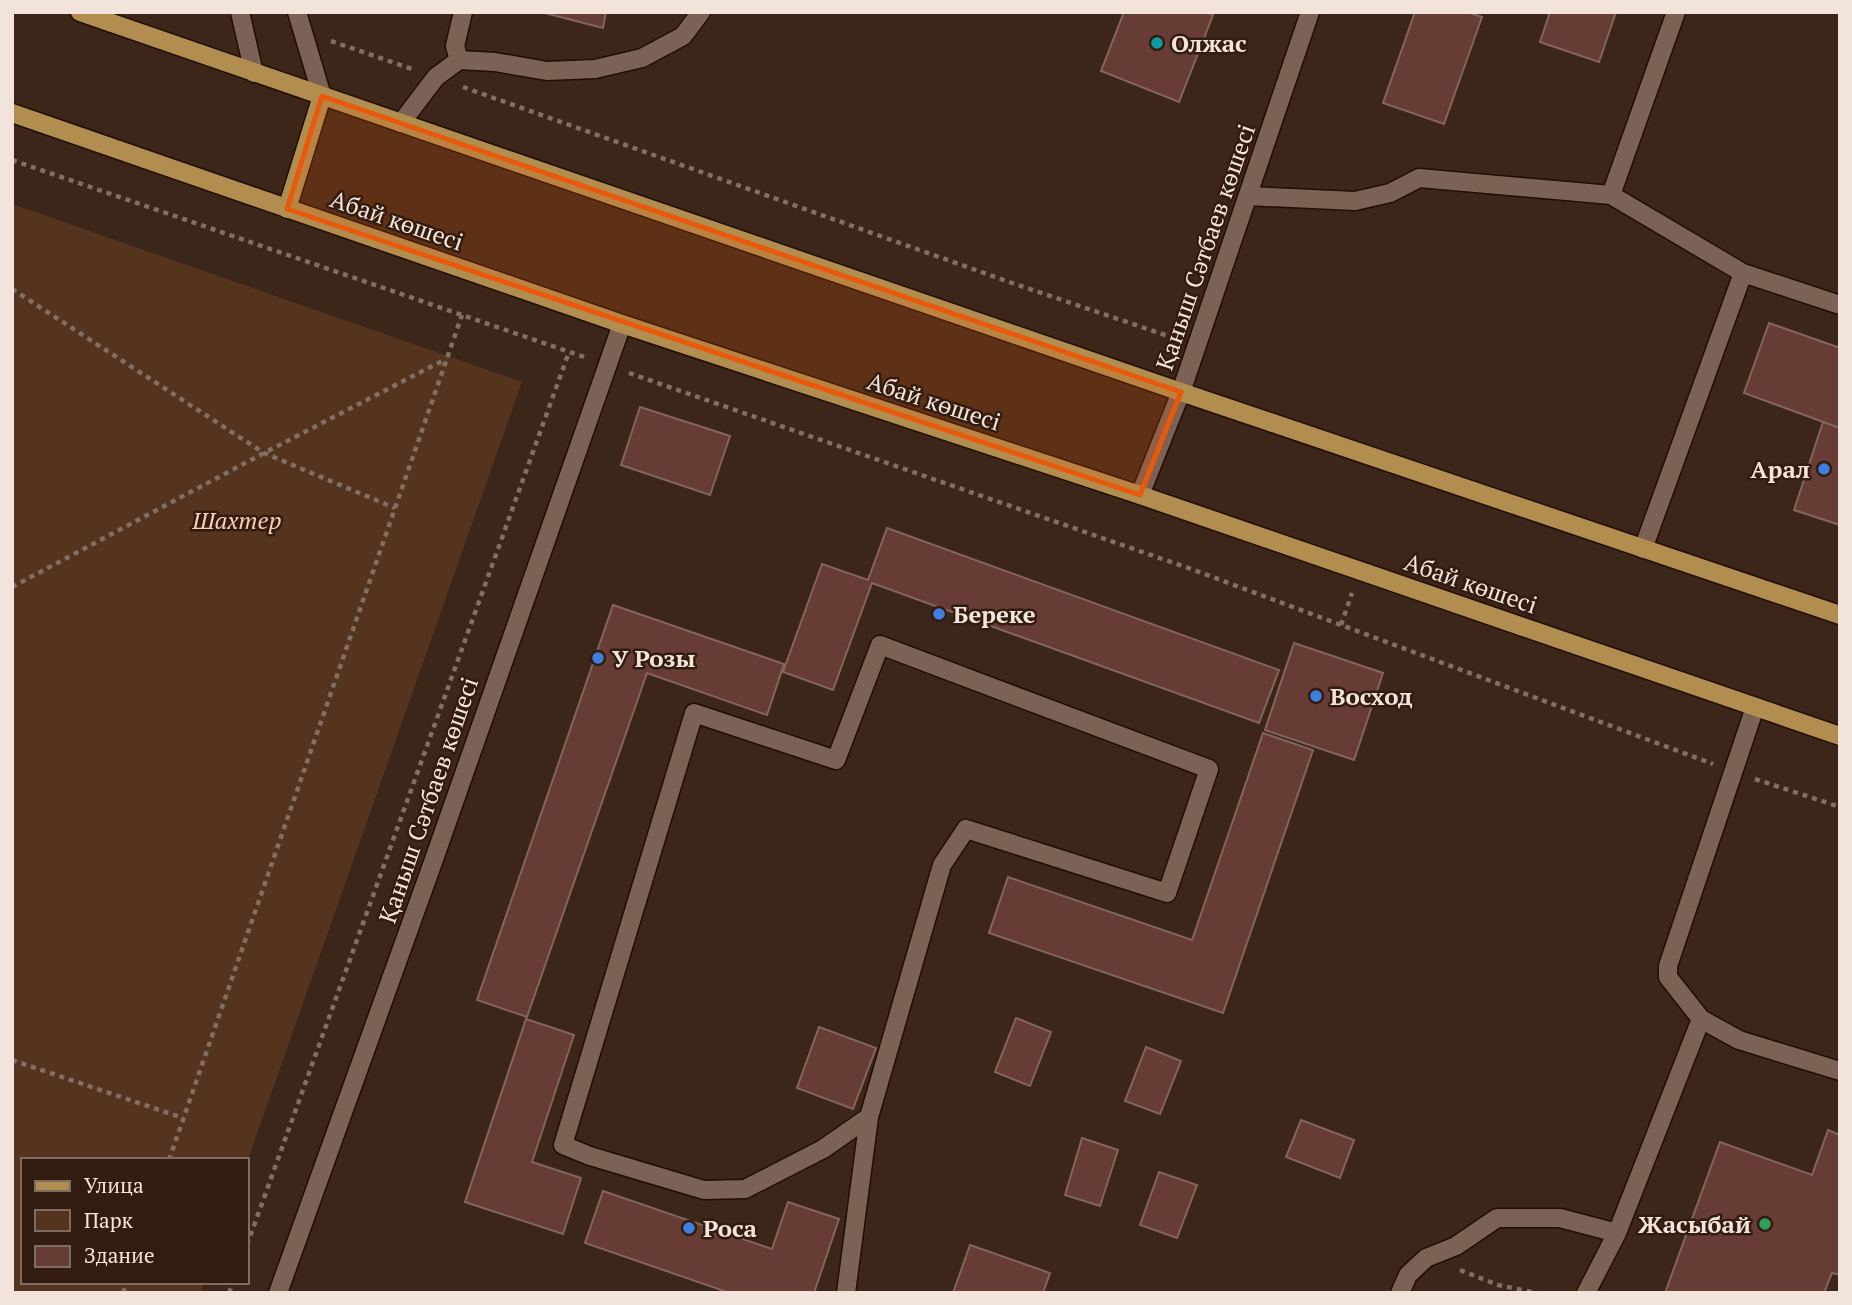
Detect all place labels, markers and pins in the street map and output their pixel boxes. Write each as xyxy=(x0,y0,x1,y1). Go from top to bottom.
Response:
place label: Олжас xyxy=(1171,27,1247,59)
marker: Олжас xyxy=(1149,35,1165,51)
place label: Арал xyxy=(1750,453,1810,485)
marker: Арал xyxy=(1816,461,1832,477)
place label: Береке xyxy=(953,598,1036,630)
marker: Береке xyxy=(931,606,947,622)
place label: У Розы xyxy=(612,642,695,674)
marker: У Розы xyxy=(590,650,606,666)
place label: Восход xyxy=(1330,680,1413,712)
marker: Восход xyxy=(1308,688,1324,704)
place label: Жасыбай xyxy=(1638,1208,1751,1240)
place label: Роса xyxy=(703,1212,758,1244)
marker: Жасыбай xyxy=(1757,1216,1773,1232)
marker: Роса xyxy=(681,1220,697,1236)

